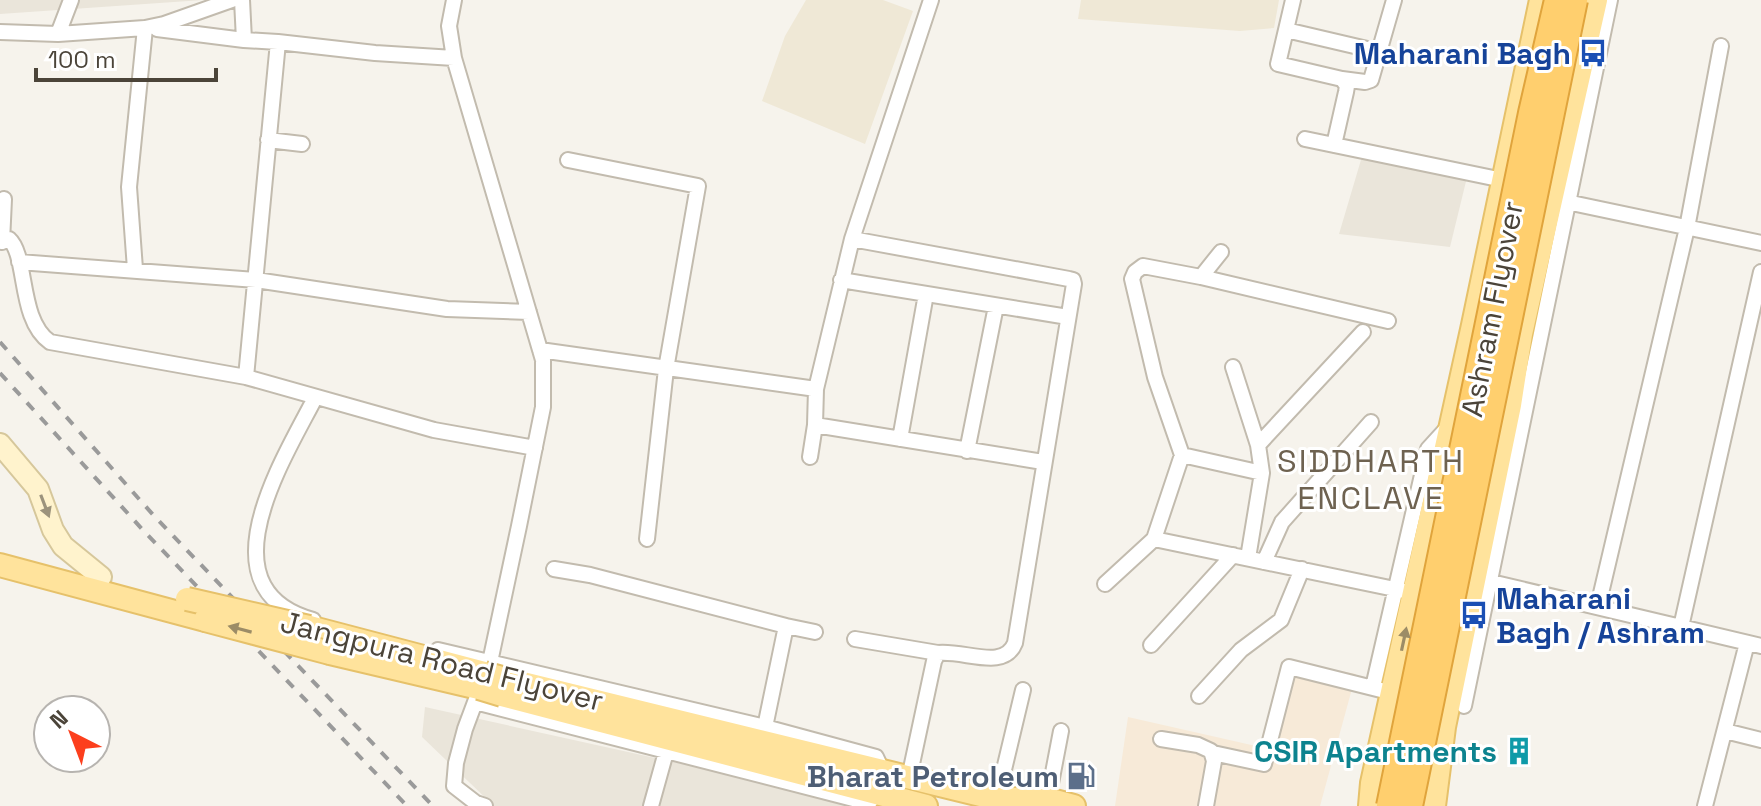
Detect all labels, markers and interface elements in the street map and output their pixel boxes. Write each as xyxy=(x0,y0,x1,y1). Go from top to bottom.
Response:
scale bar xyxy=(36,32,216,82)
place label: Maharani Bagh xyxy=(1354,34,1571,73)
bus stop icon: Maharani Bagh xyxy=(1578,38,1608,68)
text: 100 m xyxy=(48,44,116,75)
street label: Ashram Flyover xyxy=(1452,198,1532,420)
district label: SIDDHARTH ENCLAVE xyxy=(1277,441,1465,518)
one-way arrow xyxy=(39,494,52,518)
place label: Maharani Bagh / Ashram xyxy=(1496,579,1705,652)
bus stop icon: Maharani Bagh / Ashram xyxy=(1459,600,1489,630)
street label: Jangpura Road Flyover xyxy=(277,602,607,720)
one-way arrow xyxy=(228,623,253,635)
one-way arrow xyxy=(1398,627,1411,652)
north arrow xyxy=(32,694,112,774)
text: N xyxy=(44,704,73,734)
place label: CSIR Apartments xyxy=(1254,732,1497,771)
building icon: CSIR Apartments xyxy=(1504,736,1534,766)
place label: Bharat Petroleum xyxy=(807,757,1059,796)
fuel station icon: Bharat Petroleum xyxy=(1066,761,1096,791)

